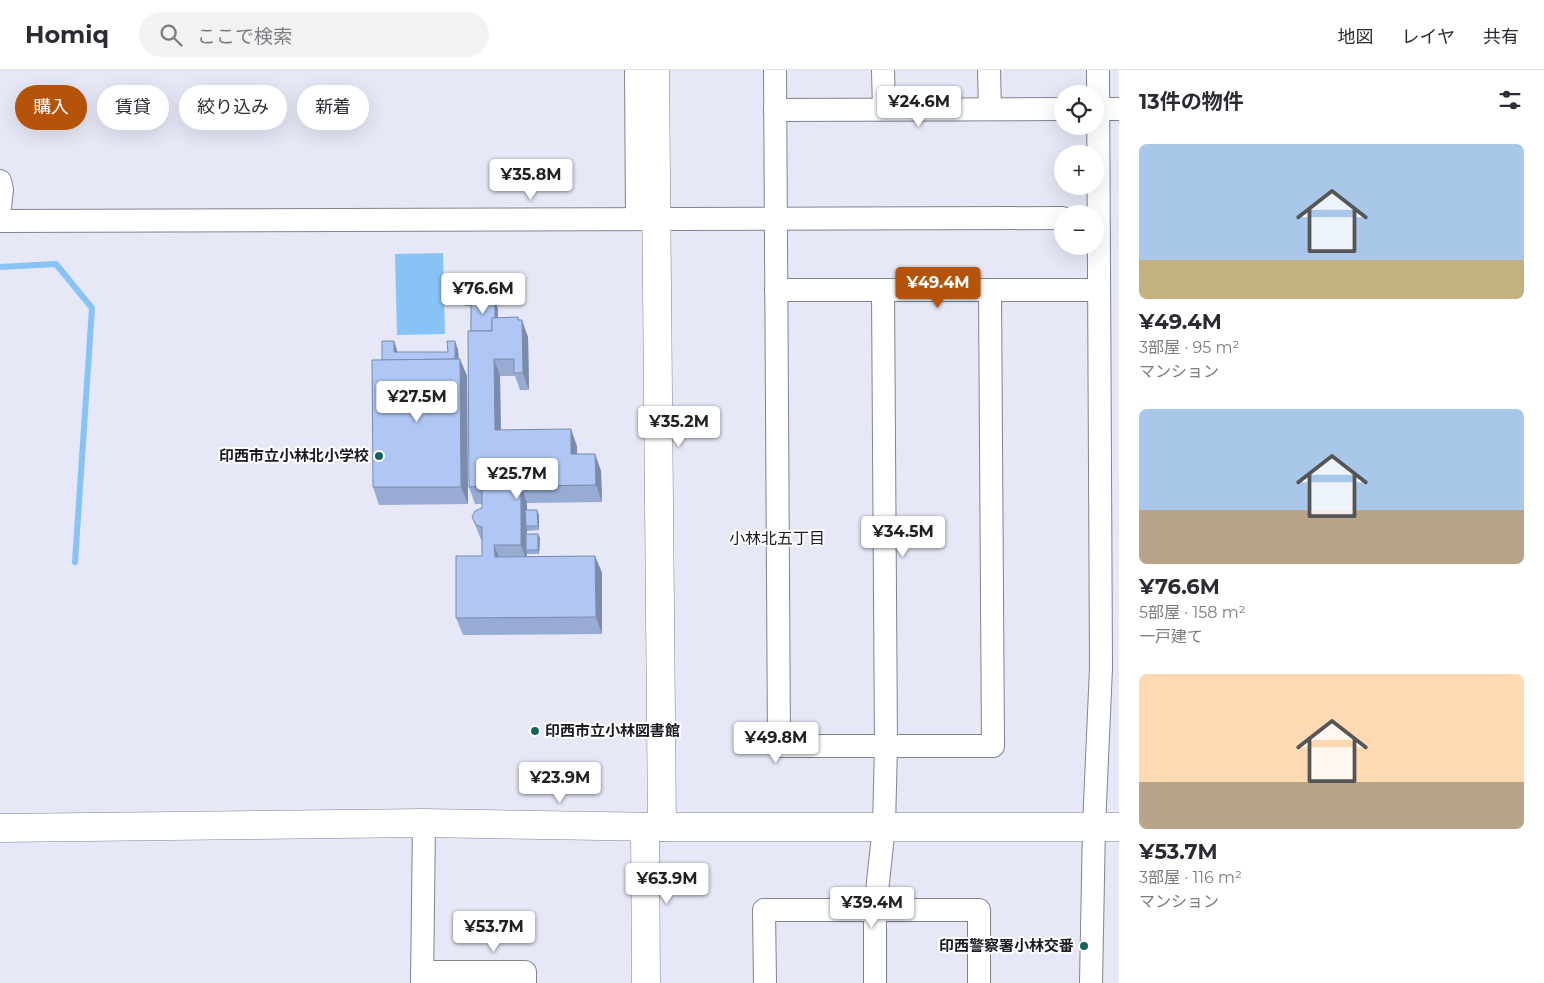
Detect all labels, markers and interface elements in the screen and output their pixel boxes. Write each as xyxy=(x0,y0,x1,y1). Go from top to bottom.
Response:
search box xyxy=(139,12,489,57)
text: Homiq xyxy=(25,20,109,49)
icon: search xyxy=(157,21,185,49)
text: ここで検索 xyxy=(197,25,292,48)
text: 地図 xyxy=(1338,26,1374,48)
text: レイヤ xyxy=(1402,26,1455,48)
text: 共有 xyxy=(1483,26,1519,48)
chip: 購入 xyxy=(15,85,87,130)
chip: 賃貸 xyxy=(97,85,169,130)
chip: 絞り込み xyxy=(179,85,287,130)
chip: 新着 xyxy=(297,85,369,130)
pin: ¥24.6M xyxy=(878,85,960,128)
map controls xyxy=(1054,85,1104,255)
button: locate xyxy=(1054,85,1104,135)
icon: filters xyxy=(1496,86,1524,114)
text: 13件の物件 xyxy=(1139,89,1244,114)
text: ¥24.6M xyxy=(888,92,950,111)
button: + xyxy=(1054,145,1104,195)
pin: ¥35.8M xyxy=(490,158,572,201)
text: ¥35.8M xyxy=(501,165,561,184)
icon: home xyxy=(1287,176,1377,266)
button: − xyxy=(1054,205,1104,255)
pin: ¥49.4M xyxy=(897,266,979,309)
pin: ¥76.6M xyxy=(442,272,524,315)
text: ¥49.4M xyxy=(906,273,970,292)
text: ¥76.6M xyxy=(452,279,514,298)
text: ¥49.4M xyxy=(1139,309,1222,334)
text: 3部屋 · 95 m² xyxy=(1139,338,1239,357)
text: マンション xyxy=(1139,362,1219,381)
pin: ¥27.5M xyxy=(376,380,458,423)
text: ¥27.5M xyxy=(387,387,447,406)
pin: ¥35.2M xyxy=(638,406,720,448)
text: ¥35.2M xyxy=(649,412,709,431)
icon: home xyxy=(1287,441,1377,531)
place label: 印西市立小林北小学校 xyxy=(219,446,369,465)
marker: 印西市立小林北小学校 xyxy=(373,450,385,462)
pin: ¥25.7M xyxy=(476,458,558,500)
text: ¥25.7M xyxy=(487,464,547,483)
pin: ¥34.5M xyxy=(862,516,944,558)
text: ¥34.5M xyxy=(872,522,934,541)
district label: 小林北五丁目 xyxy=(729,529,825,548)
text: ¥76.6M xyxy=(1139,574,1220,599)
text: 5部屋 · 158 m² xyxy=(1139,603,1246,622)
text: 一戸建て xyxy=(1139,627,1203,646)
icon: home xyxy=(1287,706,1377,796)
place label: 印西市立小林図書館 xyxy=(545,721,680,740)
pin: ¥49.8M xyxy=(735,722,817,764)
marker: 印西市立小林図書館 xyxy=(529,725,541,737)
text: ¥49.8M xyxy=(745,728,807,747)
pin: ¥23.9M xyxy=(519,762,601,804)
text: ¥23.9M xyxy=(530,768,590,787)
text: ¥53.7M xyxy=(1139,839,1218,864)
pin: ¥63.9M xyxy=(626,862,708,905)
text: 3部屋 · 116 m² xyxy=(1139,868,1242,887)
text: ¥63.9M xyxy=(637,869,697,888)
pin: ¥39.4M xyxy=(831,886,913,929)
text: マンション xyxy=(1139,892,1219,911)
text: ¥39.4M xyxy=(841,893,903,912)
pin: ¥53.7M xyxy=(453,910,535,953)
text: ¥53.7M xyxy=(464,917,524,936)
place label: 印西警察署小林交番 xyxy=(939,936,1074,955)
marker: 印西警察署小林交番 xyxy=(1078,940,1090,952)

